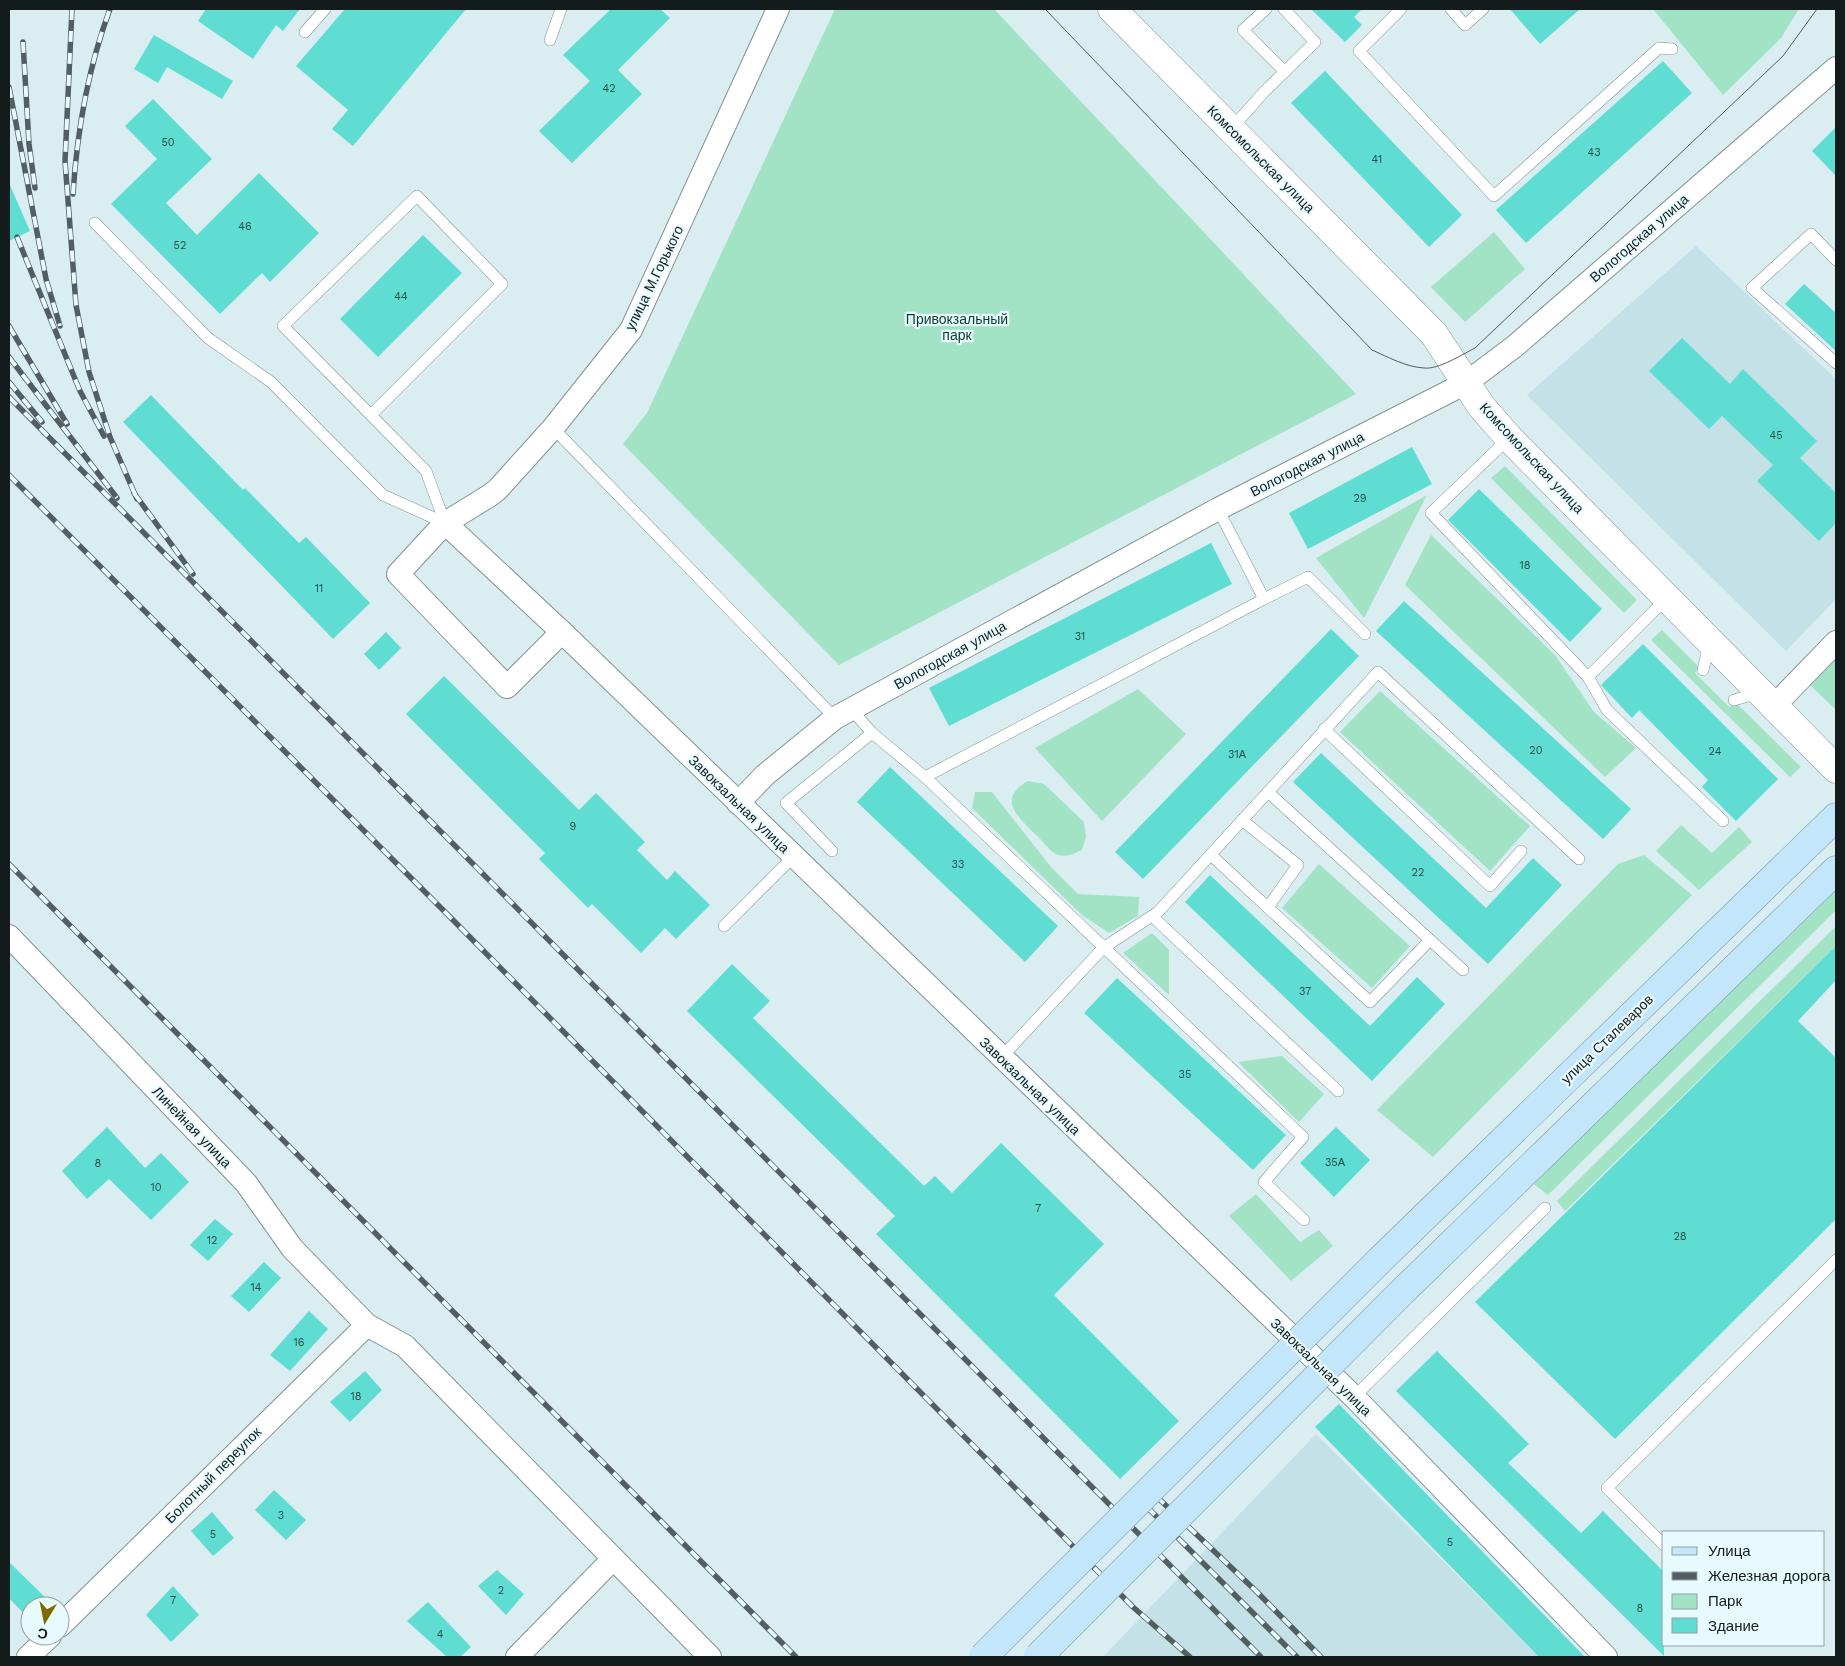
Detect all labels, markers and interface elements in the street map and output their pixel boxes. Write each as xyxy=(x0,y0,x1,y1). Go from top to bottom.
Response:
house number: 42 xyxy=(602,82,616,95)
street label: Комсомольская улица xyxy=(1204,102,1318,216)
house number: 50 xyxy=(161,136,175,149)
house number: 43 xyxy=(1587,146,1601,159)
house number: 41 xyxy=(1372,153,1382,166)
street label: Вологодская улица xyxy=(1586,191,1692,285)
house number: 46 xyxy=(238,220,252,233)
street label: улица М.Горького xyxy=(622,223,686,333)
house number: 52 xyxy=(174,239,186,252)
house number: 44 xyxy=(394,290,408,303)
park label: Привокзальный парк xyxy=(906,311,1008,343)
street label: Комсомольская улица xyxy=(1477,399,1587,517)
street label: Вологодская улица xyxy=(1247,428,1367,500)
house number: 45 xyxy=(1769,429,1783,442)
house number: 29 xyxy=(1353,492,1367,505)
house number: 18 xyxy=(1519,559,1531,572)
house number: 11 xyxy=(315,582,323,595)
street label: Вологодская улица xyxy=(891,617,1009,692)
house number: 31 xyxy=(1075,630,1085,643)
house number: 20 xyxy=(1529,744,1543,757)
house number: 24 xyxy=(1709,745,1722,758)
house number: 31А xyxy=(1228,748,1247,761)
street label: Завокзальная улица xyxy=(685,752,793,856)
house number: 9 xyxy=(570,820,577,833)
house number: 33 xyxy=(952,858,964,871)
house number: 22 xyxy=(1412,866,1424,879)
house number: 37 xyxy=(1299,985,1311,998)
street label: улица Сталеваров xyxy=(1558,991,1656,1087)
street label: Завокзальная улица xyxy=(976,1034,1084,1138)
house number: 35 xyxy=(1179,1068,1191,1081)
street label: Линейная улица xyxy=(149,1083,235,1171)
house number: 35А xyxy=(1325,1156,1346,1169)
house number: 8 xyxy=(95,1157,102,1170)
house number: 10 xyxy=(150,1181,162,1194)
house number: 7 xyxy=(1035,1202,1041,1215)
house number: 28 xyxy=(1673,1230,1687,1243)
house number: 12 xyxy=(207,1234,217,1247)
house number: 14 xyxy=(250,1281,262,1294)
street label: Завокзальная улица xyxy=(1267,1315,1375,1419)
house number: 16 xyxy=(294,1336,305,1349)
house number: 18 xyxy=(350,1390,362,1403)
street label: Болотный переулок xyxy=(162,1423,265,1526)
house number: 3 xyxy=(278,1509,284,1522)
house number: 5 xyxy=(210,1528,216,1541)
legend xyxy=(1662,1531,1825,1646)
house number: 5 xyxy=(1447,1536,1453,1549)
text: Улица xyxy=(1708,1542,1751,1560)
text: Железная дорога xyxy=(1708,1567,1831,1585)
house number: 2 xyxy=(498,1584,504,1597)
text: Парк xyxy=(1708,1592,1742,1610)
house number: 7 xyxy=(170,1594,176,1607)
north arrow xyxy=(20,1596,70,1646)
house number: 8 xyxy=(1637,1602,1644,1615)
text: Здание xyxy=(1708,1617,1759,1635)
text: С xyxy=(36,1625,49,1643)
house number: 4 xyxy=(437,1628,444,1641)

